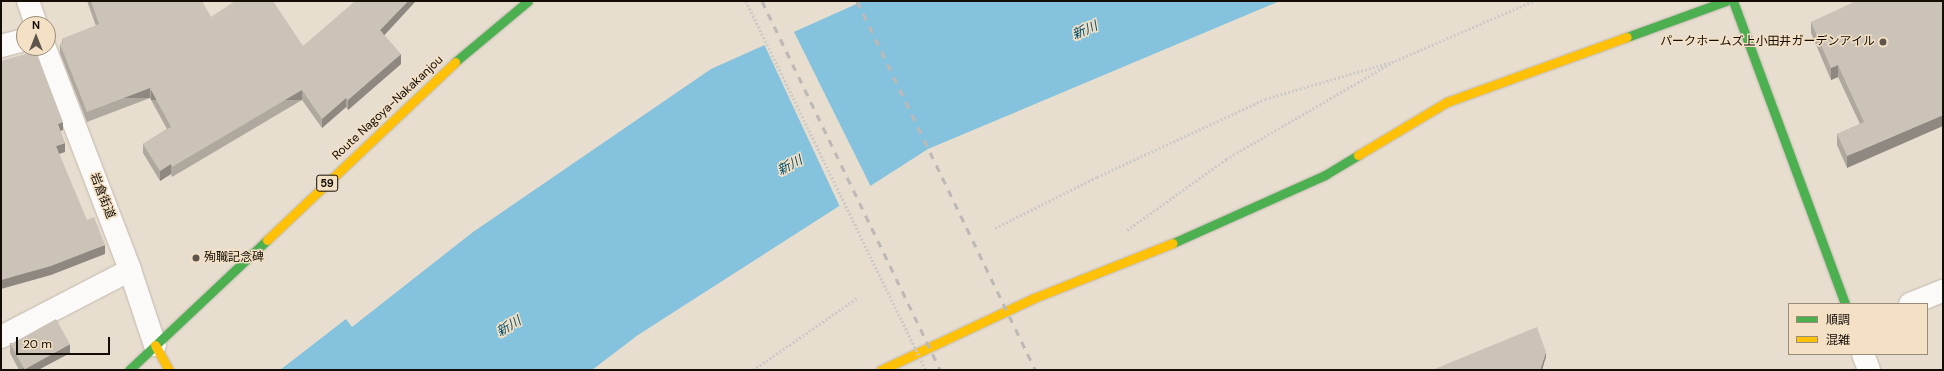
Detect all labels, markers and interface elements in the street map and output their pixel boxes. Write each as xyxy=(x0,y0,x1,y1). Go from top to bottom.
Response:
north arrow xyxy=(16,16,56,56)
text: N xyxy=(32,18,40,32)
water label: 新川 xyxy=(1070,19,1100,43)
place label: パークホームズ上小田井ガーデンアイル xyxy=(1659,35,1875,49)
marker: パークホームズ上小田井ガーデンアイル xyxy=(1878,37,1888,47)
street label: Route Nagoya-Nakakanjou xyxy=(330,53,446,163)
water label: 新川 xyxy=(775,153,805,179)
street label: 岩倉街道 xyxy=(87,171,117,221)
road number: 59 xyxy=(316,174,338,192)
place label: 殉職記念碑 xyxy=(204,251,264,265)
marker: 殉職記念碑 xyxy=(191,253,201,263)
legend xyxy=(1788,303,1928,355)
text: 順調 xyxy=(1826,312,1850,328)
water label: 新川 xyxy=(494,314,524,340)
scale bar xyxy=(18,329,112,355)
text: 混雑 xyxy=(1826,332,1850,348)
text: 20 m xyxy=(23,336,52,352)

